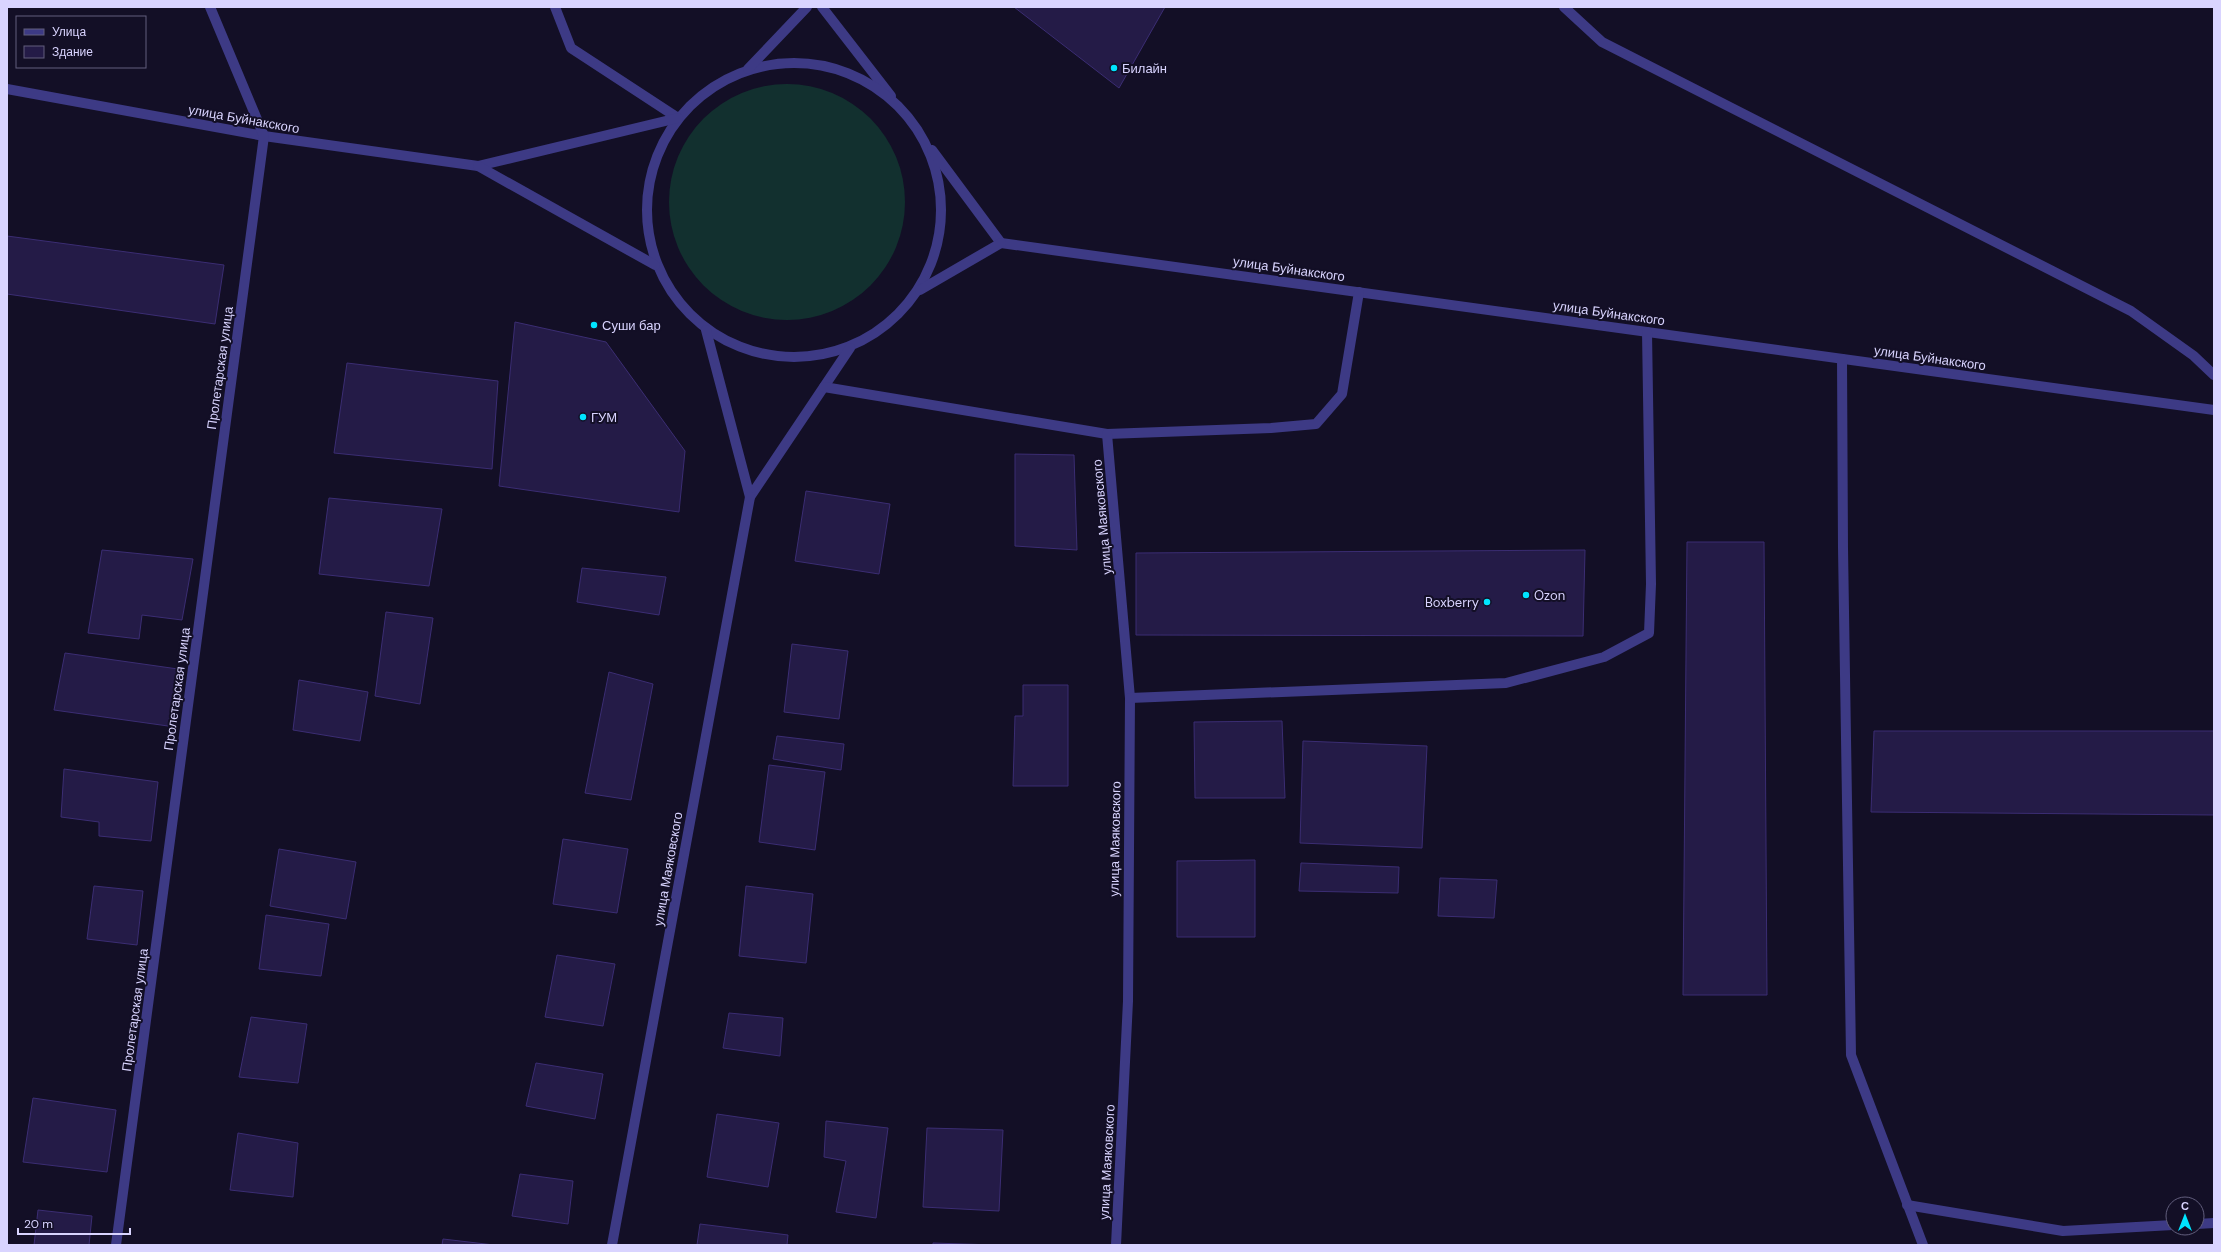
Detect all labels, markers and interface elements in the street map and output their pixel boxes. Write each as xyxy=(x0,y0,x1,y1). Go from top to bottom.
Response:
legend xyxy=(16,16,146,68)
text: Улица xyxy=(52,24,86,40)
text: Здание xyxy=(52,44,93,60)
place label: Билайн xyxy=(1122,60,1167,77)
marker: Билайн xyxy=(1109,63,1119,73)
street label: улица Буйнакского xyxy=(187,101,301,137)
street label: улица Буйнакского xyxy=(1232,253,1346,285)
street label: улица Буйнакского xyxy=(1552,297,1666,329)
street label: Пролетарская улица xyxy=(203,305,237,431)
place label: Суши бар xyxy=(602,317,661,334)
marker: Суши бар xyxy=(589,320,599,330)
street label: улица Буйнакского xyxy=(1873,342,1987,374)
place label: ГУМ xyxy=(591,409,617,426)
marker: ГУМ xyxy=(578,412,588,422)
street label: улица Маяковского xyxy=(1088,459,1116,575)
place label: Ozon xyxy=(1534,587,1565,604)
marker: Ozon xyxy=(1521,590,1531,600)
place label: Boxberry xyxy=(1425,594,1479,611)
marker: Boxberry xyxy=(1482,597,1492,607)
street label: Пролетарская улица xyxy=(160,626,194,752)
street label: улица Маяковского xyxy=(1105,781,1125,897)
street label: улица Маяковского xyxy=(650,811,686,927)
street label: Пролетарская улица xyxy=(118,947,152,1073)
street label: улица Маяковского xyxy=(1095,1104,1119,1220)
north arrow xyxy=(2165,1196,2205,1236)
text: С xyxy=(2181,1199,2189,1213)
scale bar xyxy=(18,1210,130,1236)
text: 20 m xyxy=(24,1216,53,1232)

